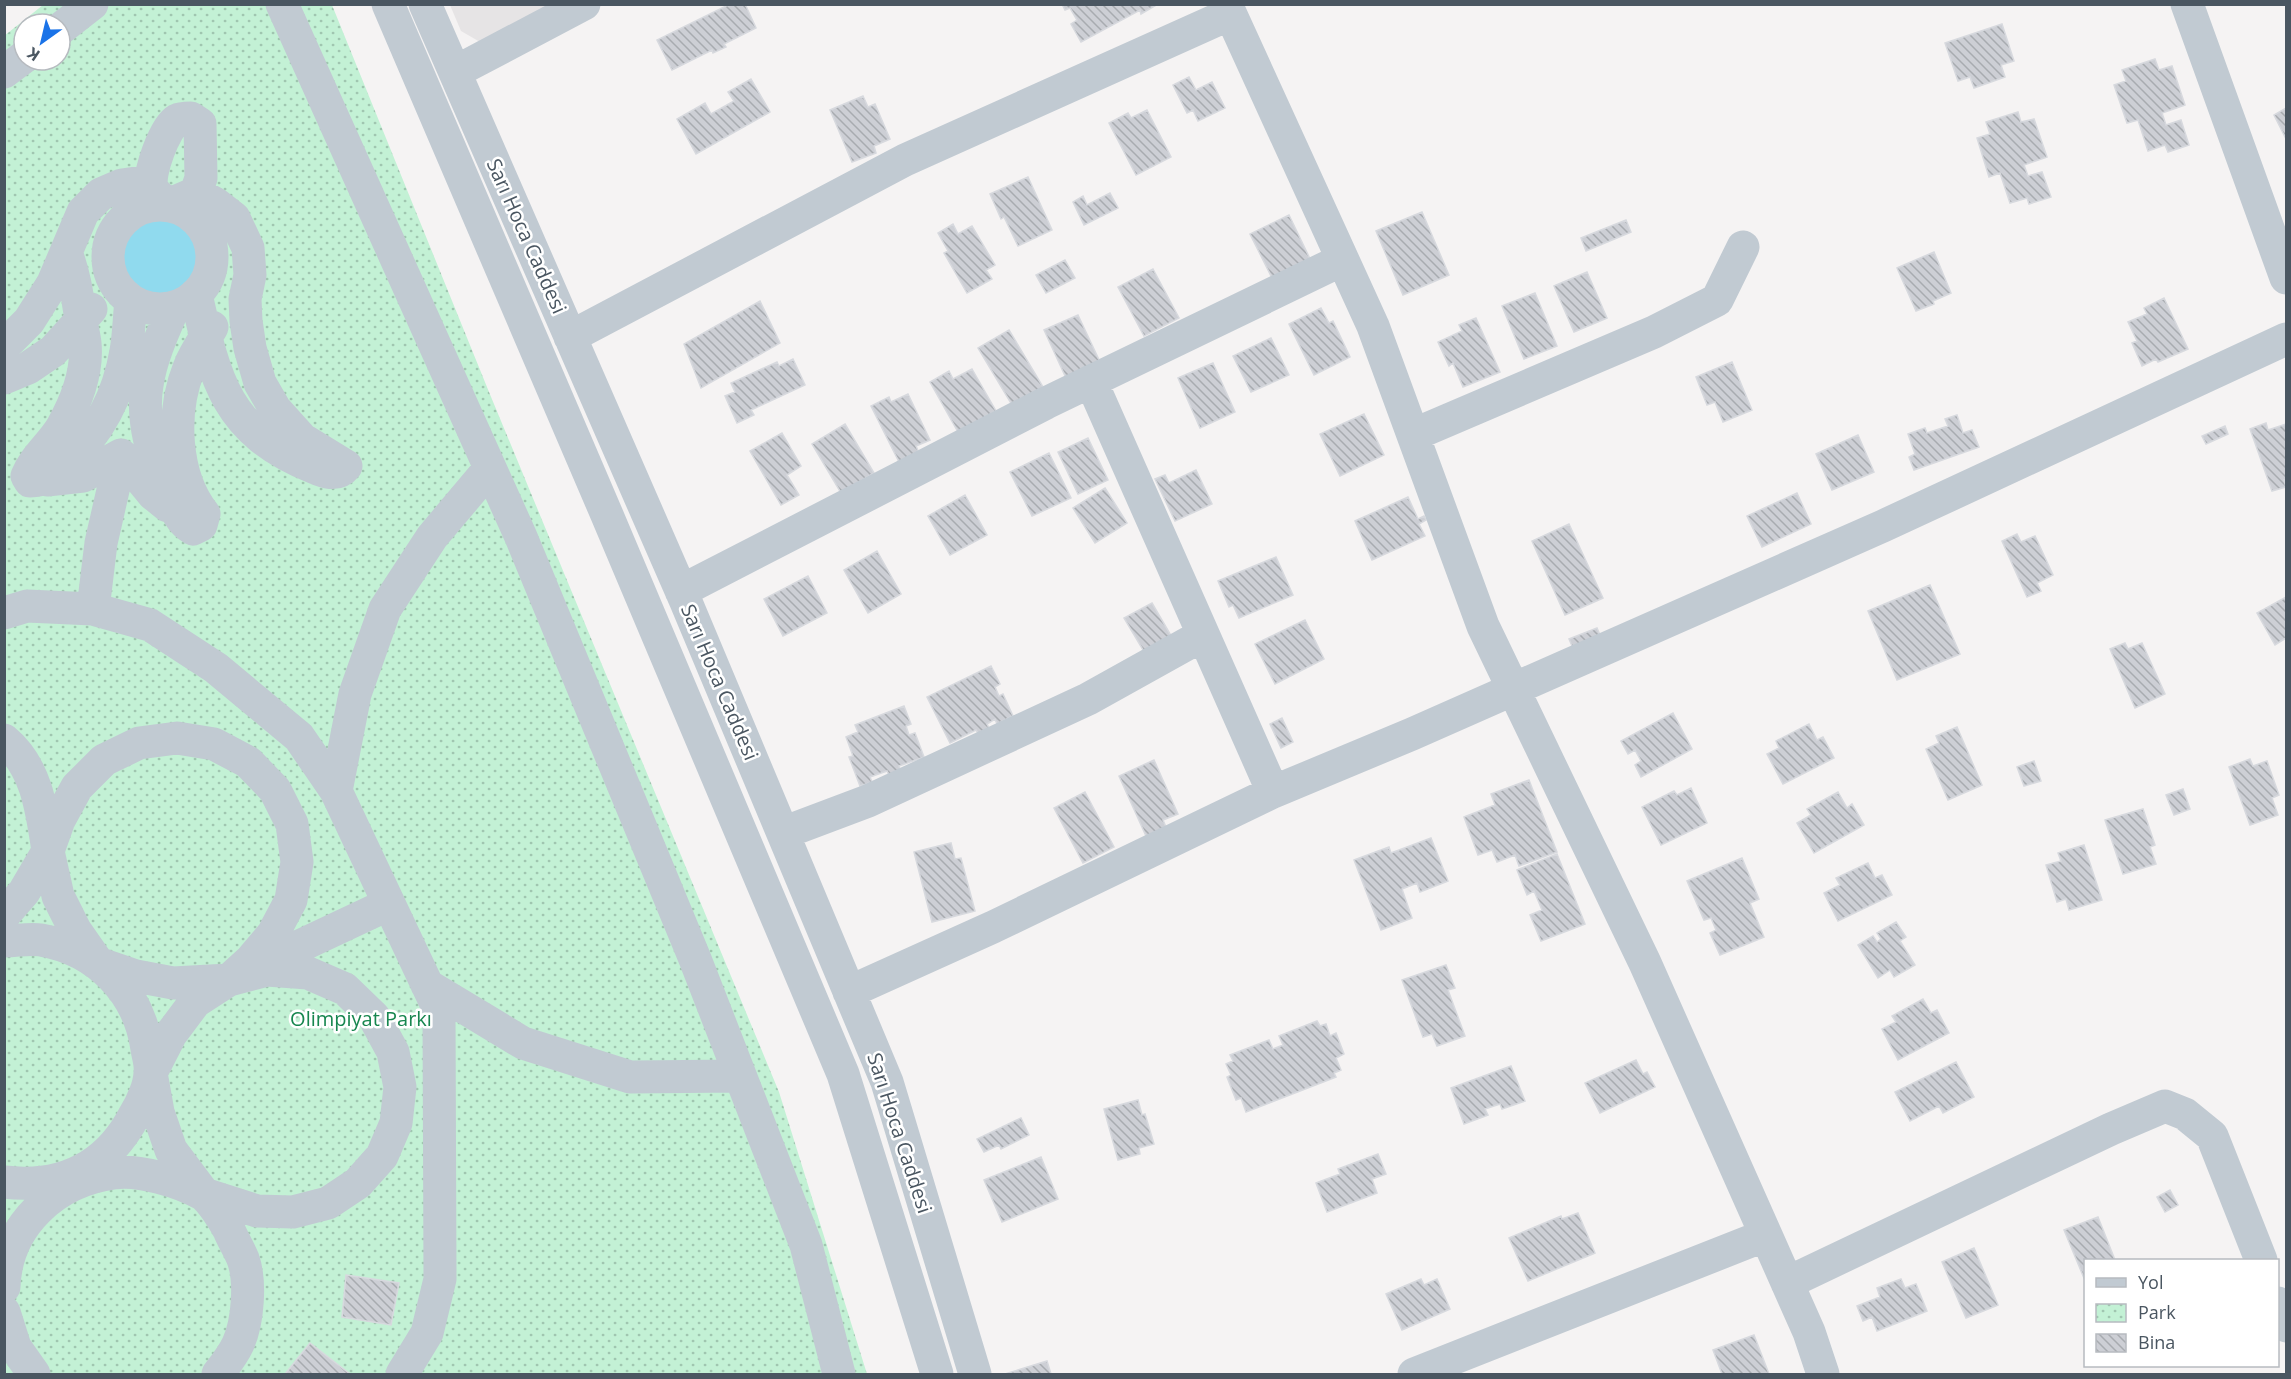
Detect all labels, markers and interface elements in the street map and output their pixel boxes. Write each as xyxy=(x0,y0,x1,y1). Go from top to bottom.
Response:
north arrow xyxy=(12,12,72,72)
text: K xyxy=(23,42,44,67)
street label: Sarı Hoca Caddesi xyxy=(481,154,573,318)
street label: Sarı Hoca Caddesi xyxy=(675,600,765,764)
park label: Olimpiyat Parkı xyxy=(290,1005,432,1032)
street label: Sarı Hoca Caddesi xyxy=(861,1049,939,1217)
legend xyxy=(2084,1259,2279,1367)
text: Yol xyxy=(2138,1270,2163,1294)
text: Park xyxy=(2138,1300,2176,1324)
text: Bina xyxy=(2138,1330,2175,1354)

